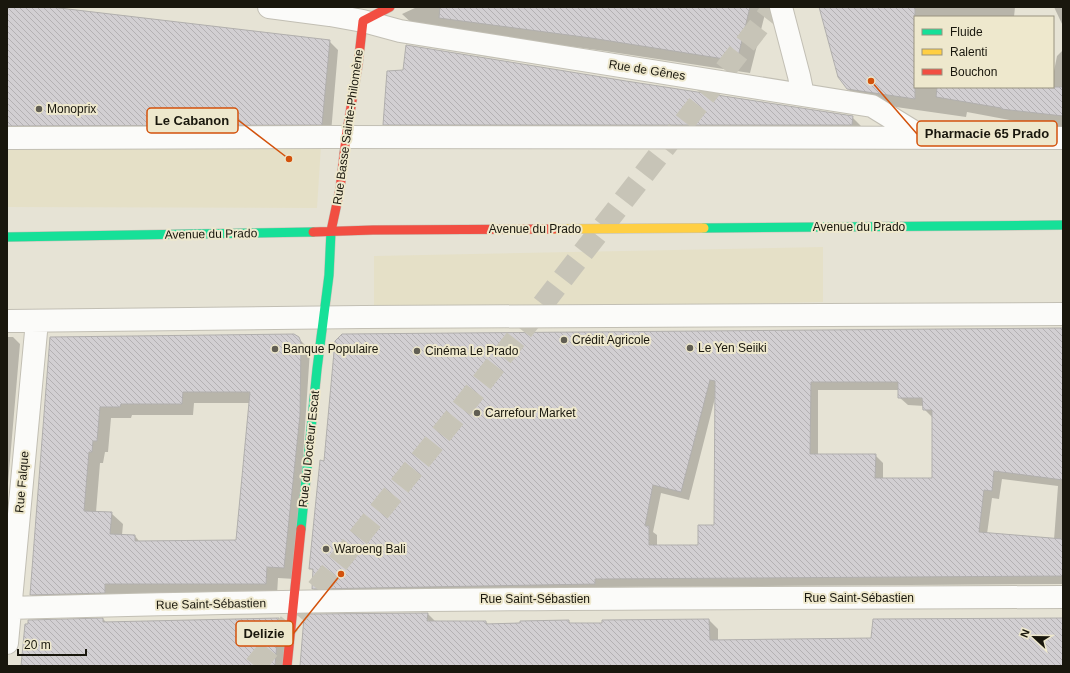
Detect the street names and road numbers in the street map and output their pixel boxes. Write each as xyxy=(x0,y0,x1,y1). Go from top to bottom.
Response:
street label: Rue Basse Sainte-Philomène xyxy=(330,48,366,206)
street label: Rue de Gênes xyxy=(608,57,686,83)
street label: Avenue du Prado xyxy=(813,220,906,234)
street label: Avenue du Prado xyxy=(489,222,582,236)
street label: Avenue du Prado xyxy=(165,226,258,242)
street label: Rue du Docteur Escat xyxy=(296,389,322,508)
street label: Rue Falque xyxy=(12,450,32,514)
street label: Rue Saint-Sébastien xyxy=(804,591,914,605)
street label: Rue Saint-Sébastien xyxy=(480,592,590,606)
street label: Rue Saint-Sébastien xyxy=(156,596,266,612)

